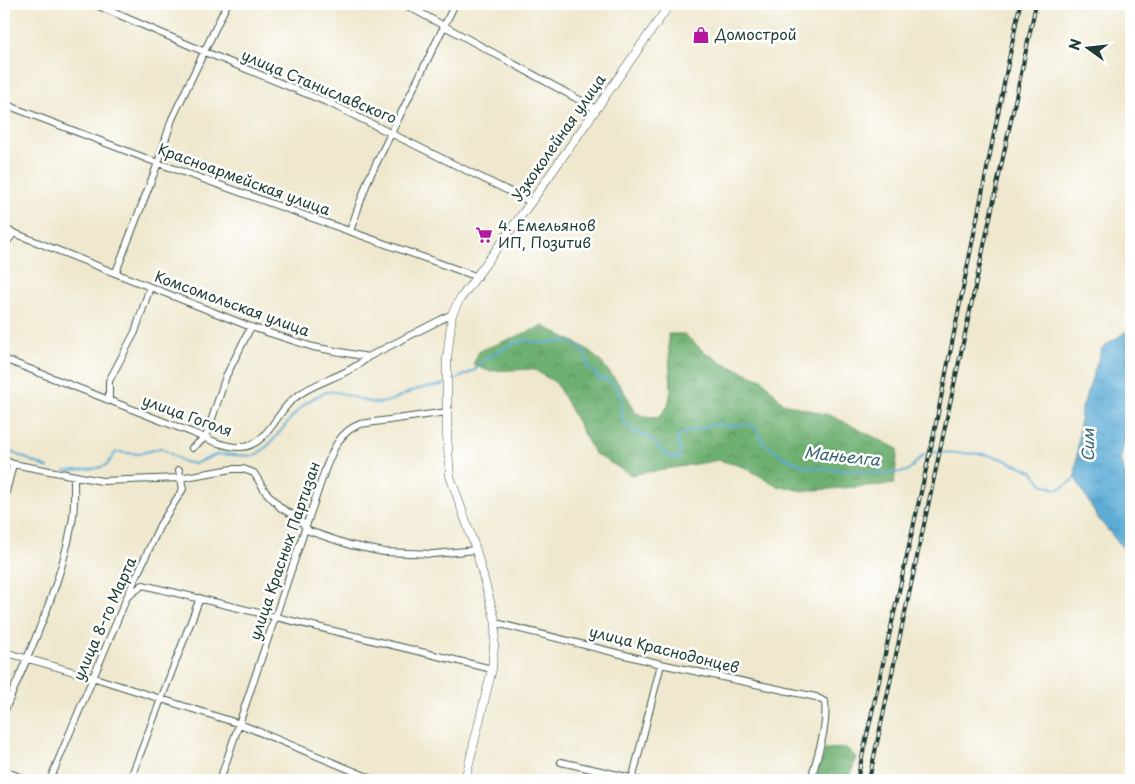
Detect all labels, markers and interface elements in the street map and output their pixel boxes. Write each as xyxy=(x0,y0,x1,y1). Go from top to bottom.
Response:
place label: Домострой xyxy=(714,22,797,45)
north arrow xyxy=(1062,22,1112,72)
shop icon: Домострой xyxy=(691,25,711,45)
text: N xyxy=(1063,36,1087,53)
street label: улица Станиславского xyxy=(238,42,401,129)
street label: Узкоколейная улица xyxy=(505,68,611,206)
street label: Красноармейская улица xyxy=(155,137,334,221)
place label: 4. Емельянов ИП, Позитив xyxy=(498,213,596,253)
supermarket icon: 4. Емельянов ИП, Позитив xyxy=(474,225,494,245)
street label: Комсомольская улица xyxy=(152,264,314,342)
street label: улица Гоголя xyxy=(139,388,236,442)
water label: Сим xyxy=(1075,428,1099,462)
water label: Маньелга xyxy=(803,439,882,471)
street label: улица Красных Партизан xyxy=(242,458,325,643)
street label: улица 8-го Марта xyxy=(66,552,142,684)
street label: улица Краснодонцев xyxy=(587,619,742,678)

